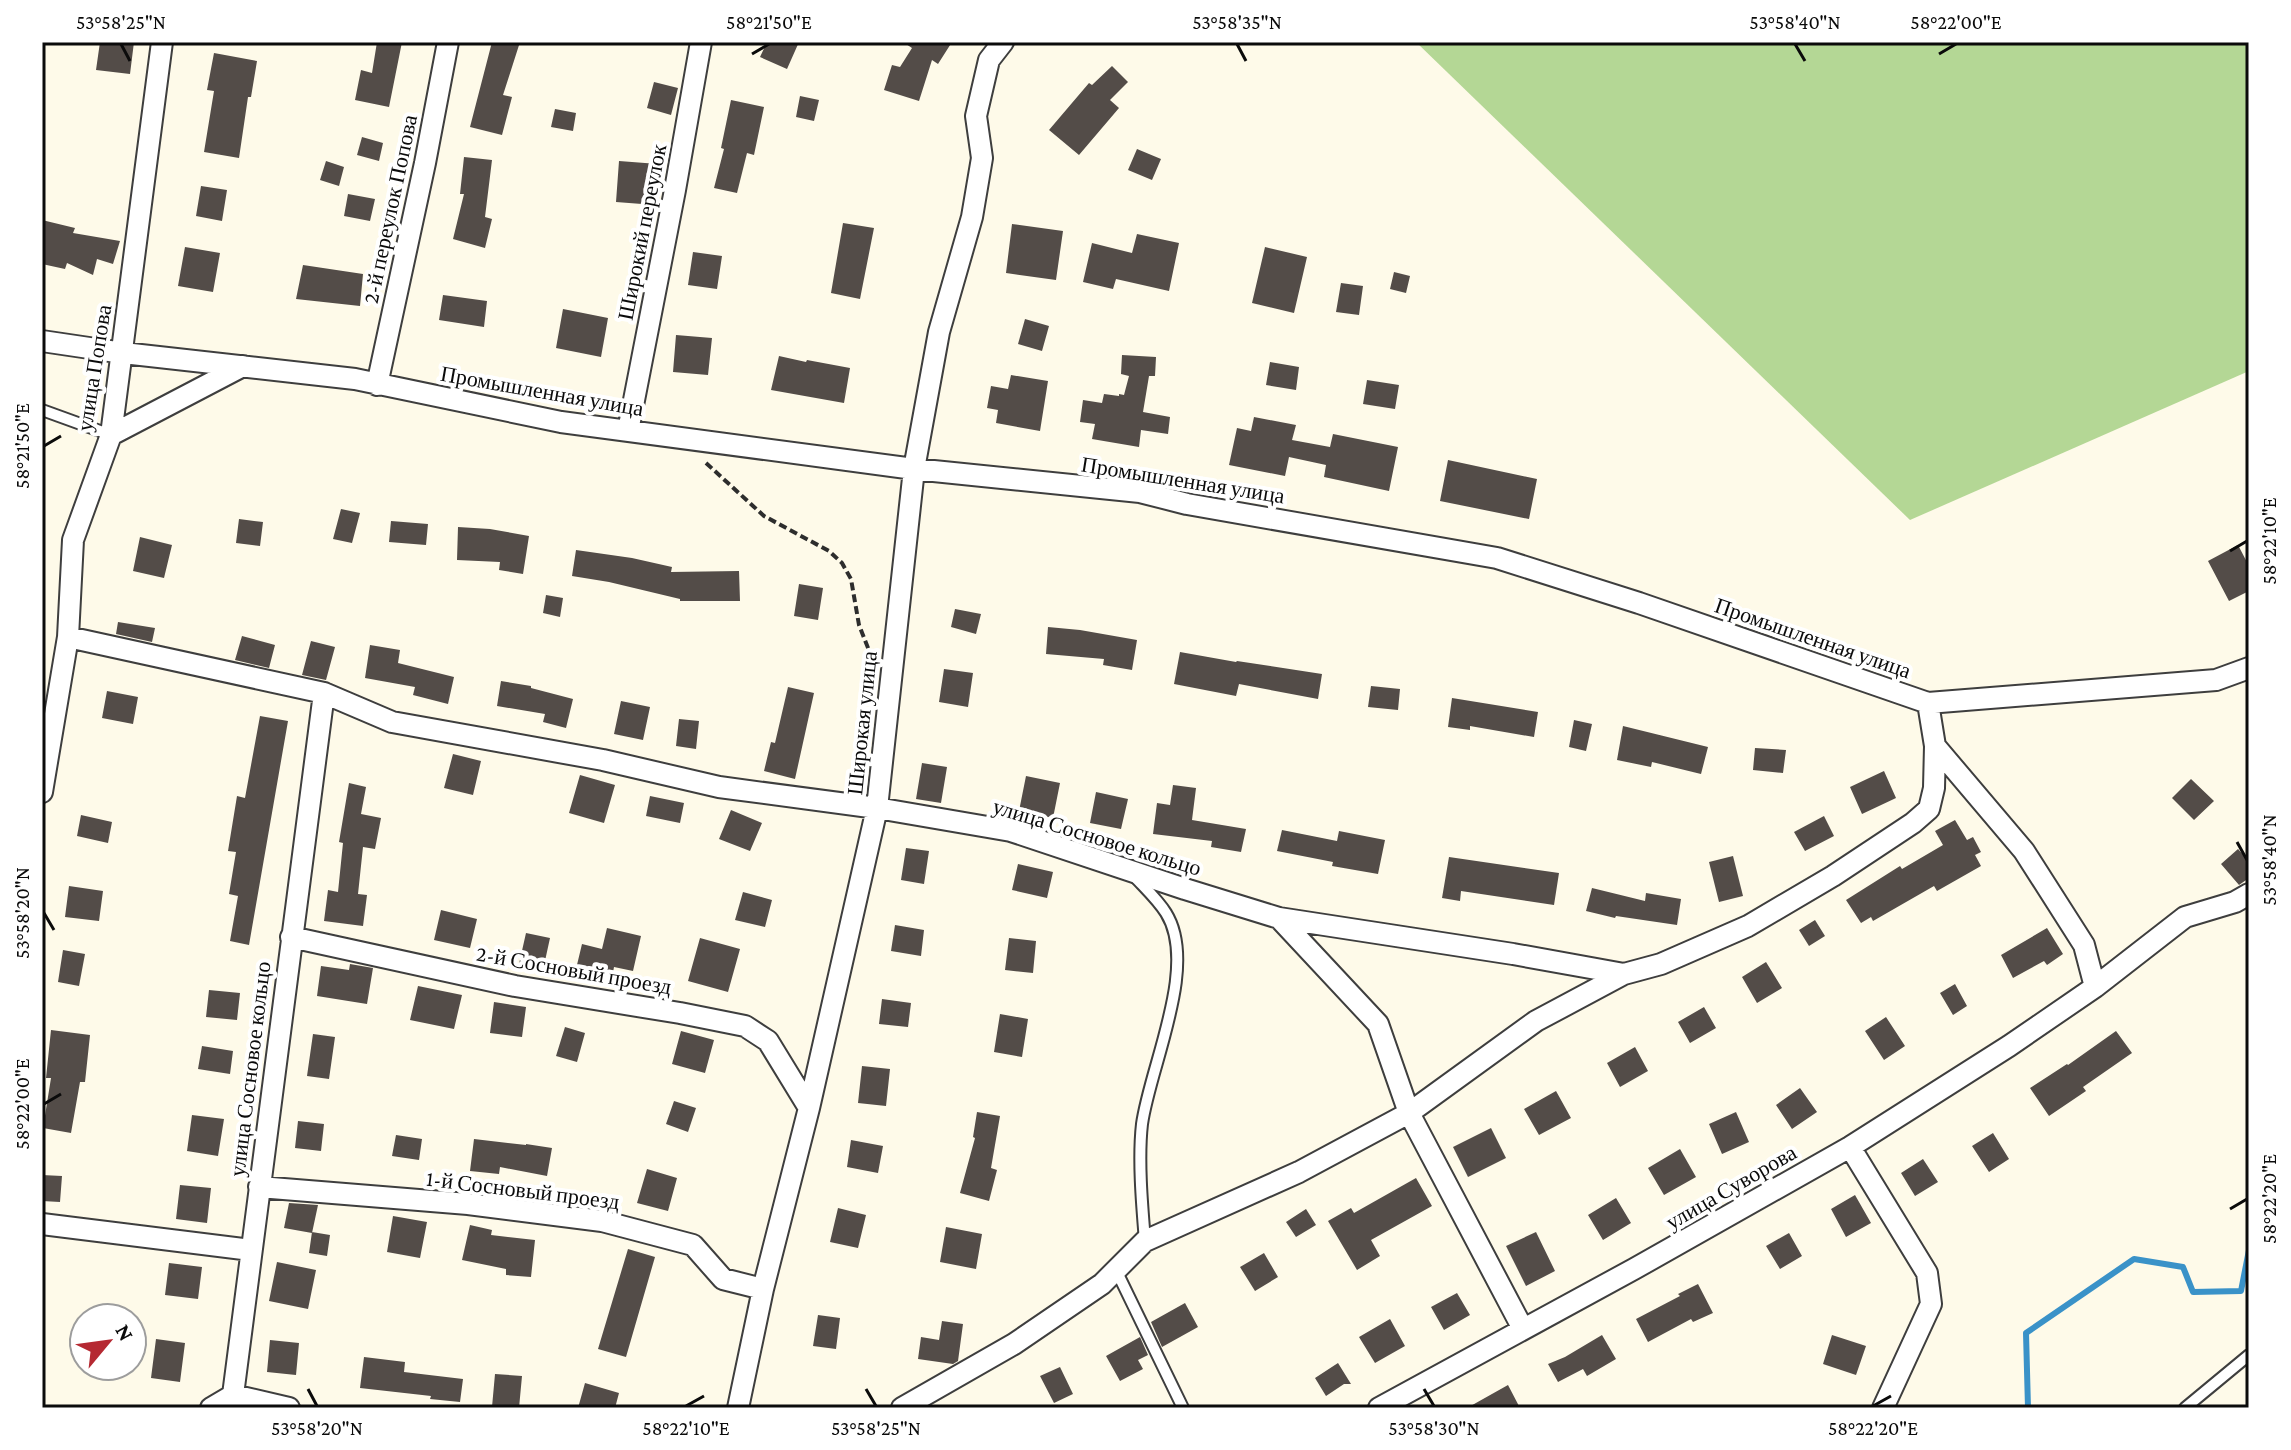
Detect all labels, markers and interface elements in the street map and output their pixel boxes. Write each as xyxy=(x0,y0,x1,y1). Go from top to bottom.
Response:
text: 53°58'25"N xyxy=(76,11,166,33)
text: 58°21'50"E xyxy=(726,11,812,33)
text: 53°58'35"N xyxy=(1192,11,1282,33)
text: 53°58'40"N xyxy=(1749,11,1841,33)
text: 58°22'00"E xyxy=(1910,11,2002,33)
street label: 2-й переулок Попова xyxy=(358,112,422,306)
street label: Широкий переулок xyxy=(613,142,671,322)
street label: улица Попова xyxy=(72,303,116,433)
street label: Промышленная улица xyxy=(439,361,646,421)
text: 58°21'50"E xyxy=(11,403,33,489)
street label: Промышленная улица xyxy=(1079,452,1287,508)
text: 58°22'10"E xyxy=(2258,497,2280,585)
street label: Промышленная улица xyxy=(1712,593,1915,683)
street label: Широкая улица xyxy=(842,650,882,796)
street label: улица Сосновое кольцо xyxy=(990,793,1204,881)
text: 53°58'40"N xyxy=(2258,814,2280,906)
text: 53°58'20"N xyxy=(11,867,33,959)
street label: 2-й Сосновый проезд xyxy=(474,941,674,999)
street label: улица Сосновое кольцо xyxy=(224,960,276,1178)
text: 58°22'00"E xyxy=(11,1058,33,1150)
street label: улица Суворова xyxy=(1661,1139,1801,1234)
text: 58°22'20"E xyxy=(2258,1154,2280,1244)
street label: 1-й Сосновый проезд xyxy=(425,1166,621,1214)
north arrow xyxy=(68,1302,148,1382)
text: N xyxy=(110,1320,140,1345)
text: 53°58'20"N xyxy=(271,1417,363,1439)
text: 58°22'10"E xyxy=(642,1417,730,1439)
text: 53°58'25"N xyxy=(831,1417,921,1439)
text: 53°58'30"N xyxy=(1388,1417,1480,1439)
text: 58°22'20"E xyxy=(1828,1417,1918,1439)

